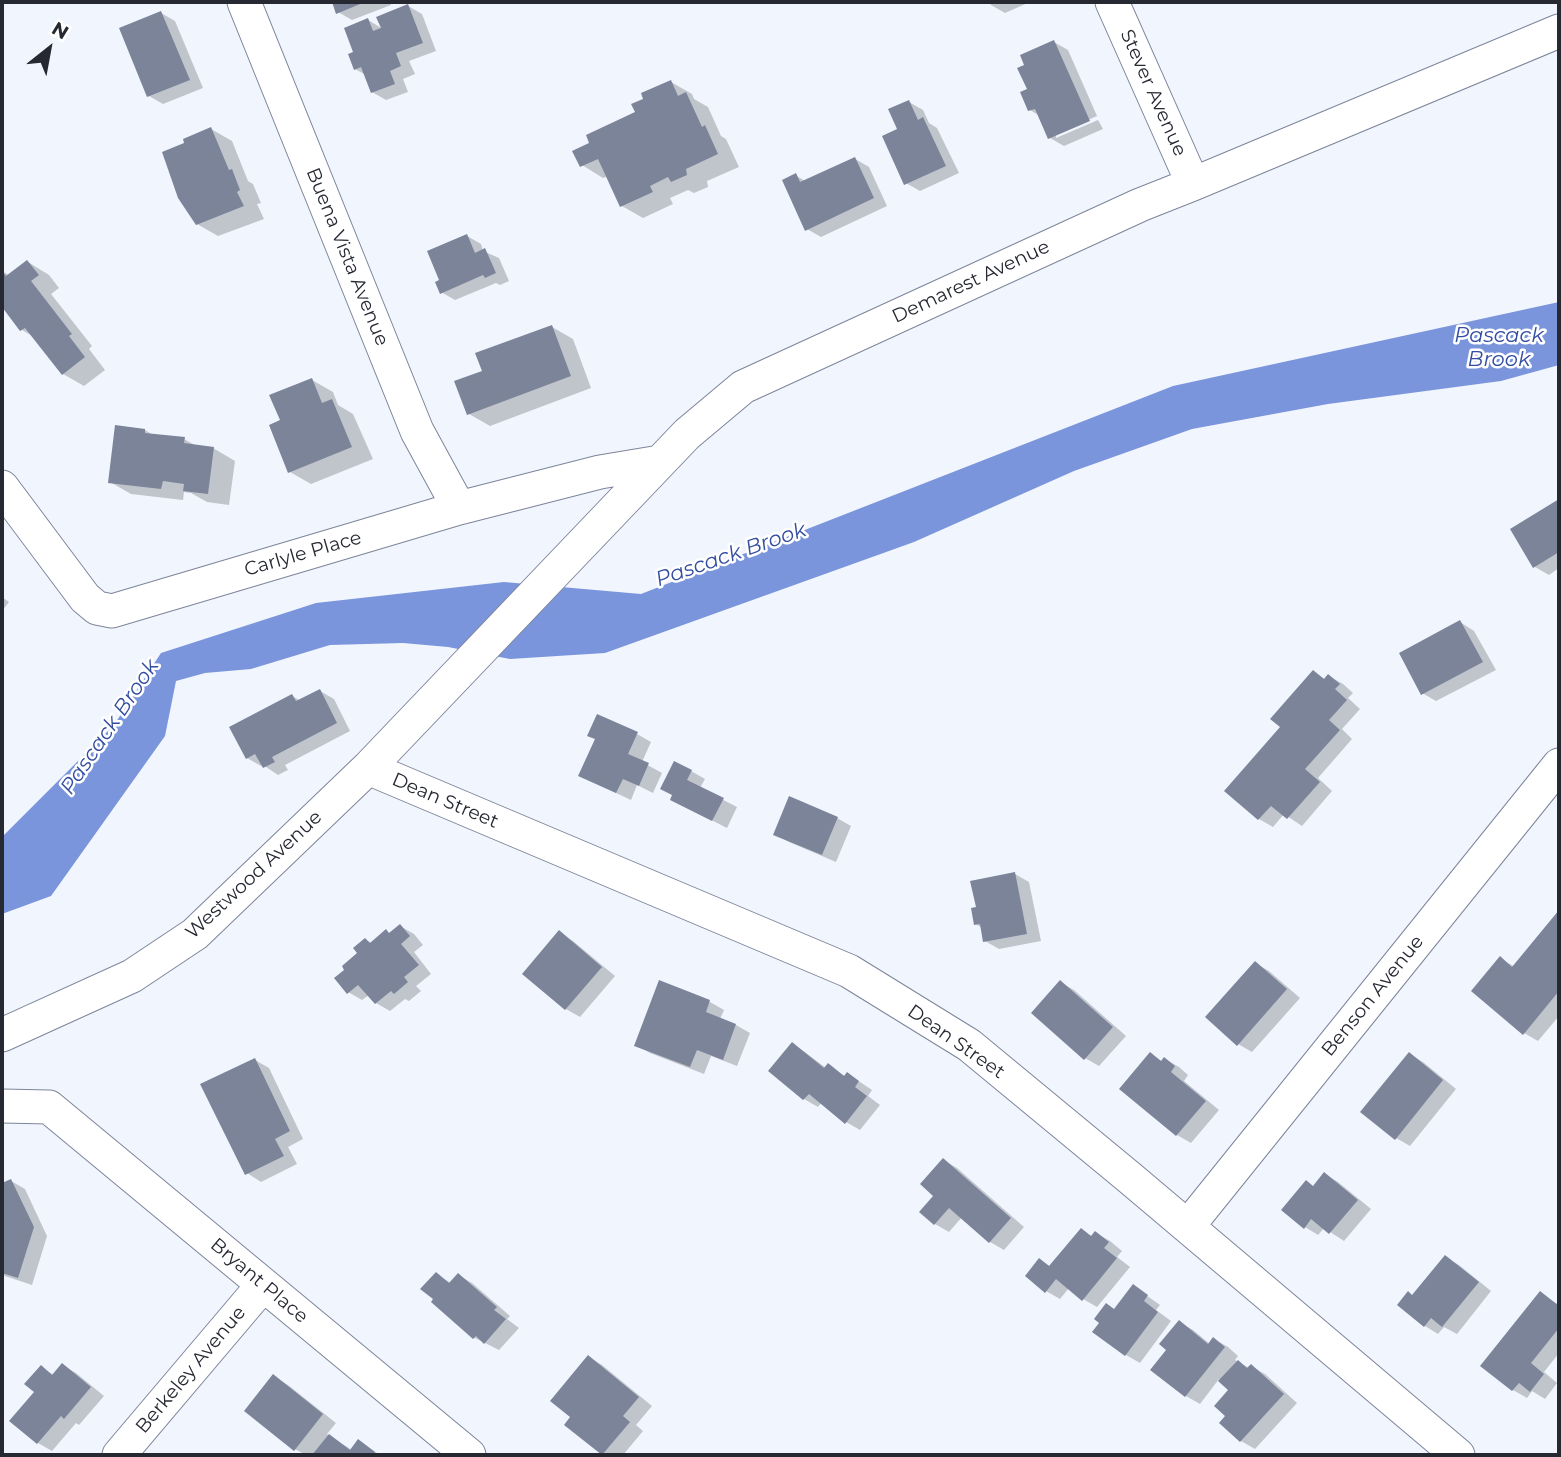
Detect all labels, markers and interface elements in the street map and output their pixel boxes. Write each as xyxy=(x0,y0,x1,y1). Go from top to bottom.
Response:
north arrow xyxy=(14,14,84,84)
text: N xyxy=(48,17,73,44)
street label: Stever Avenue xyxy=(1115,26,1191,160)
street label: Buena Vista Avenue xyxy=(301,165,393,349)
street label: Demarest Avenue xyxy=(889,236,1053,328)
water label: Pascack Brook xyxy=(1454,323,1544,373)
water label: Pascack Brook xyxy=(652,517,810,593)
street label: Carlyle Place xyxy=(242,526,364,582)
water label: Pascack Brook xyxy=(55,655,165,799)
street label: Dean Street xyxy=(388,768,502,834)
street label: Westwood Avenue xyxy=(181,806,327,944)
street label: Benson Avenue xyxy=(1317,931,1429,1061)
street label: Dean Street xyxy=(903,1000,1009,1084)
street label: Bryant Place xyxy=(206,1234,312,1328)
street label: Berkeley Avenue xyxy=(131,1302,251,1438)

